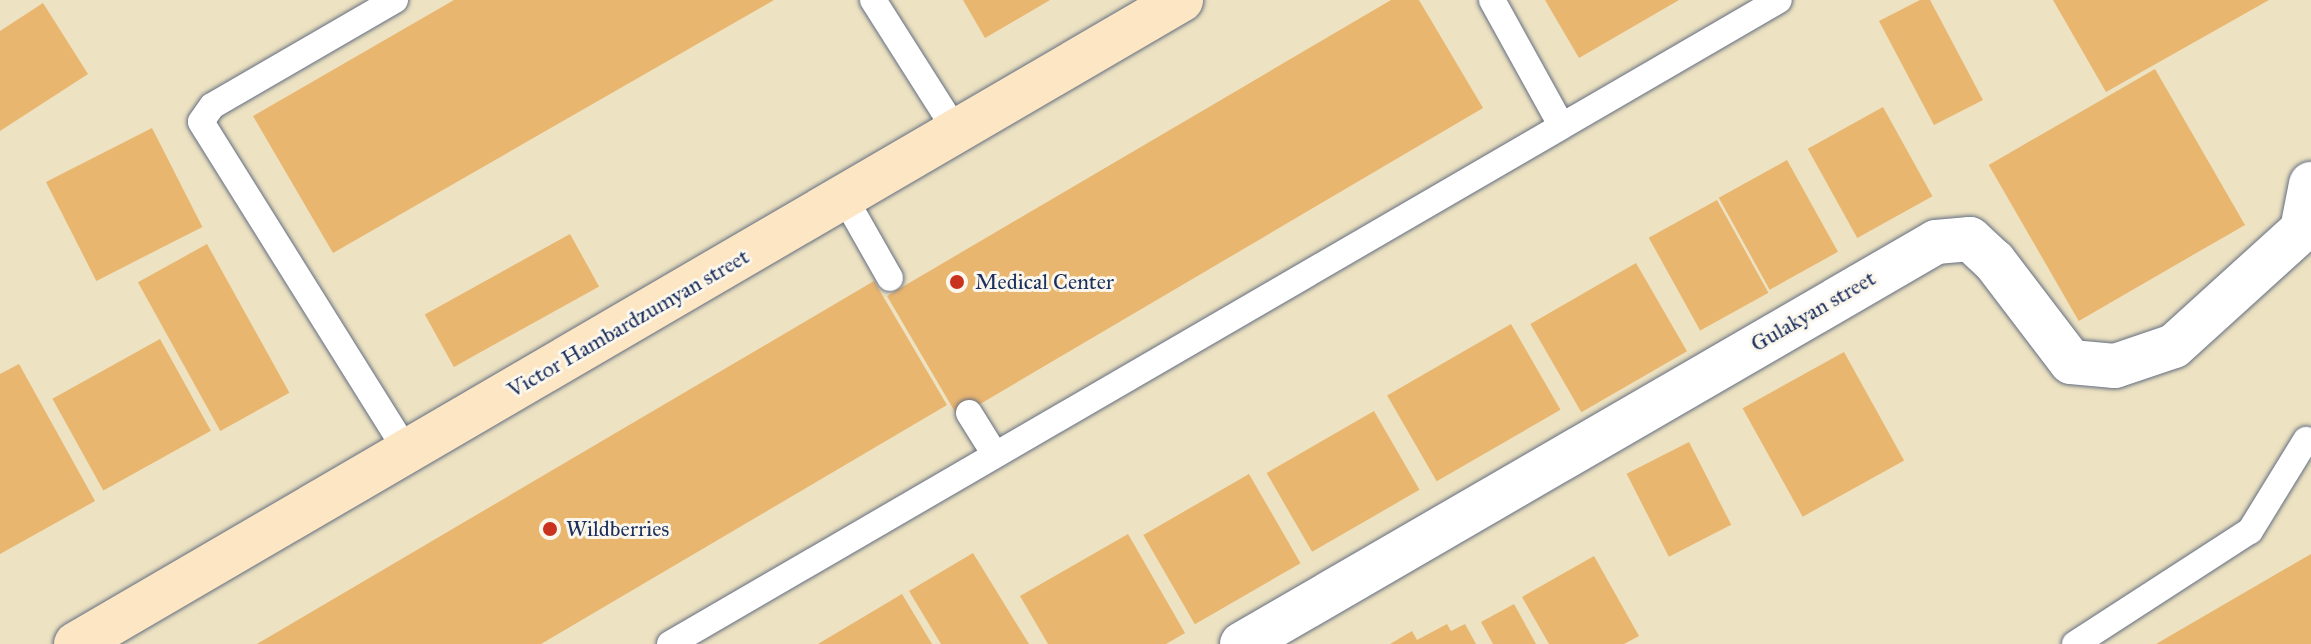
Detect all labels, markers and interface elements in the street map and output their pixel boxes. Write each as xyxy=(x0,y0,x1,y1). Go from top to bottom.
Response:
street label: Victor Hambardzumyan street xyxy=(503,243,753,403)
street label: Gulakyan street xyxy=(1746,265,1880,357)
place label: Medical Center xyxy=(975,269,1114,295)
marker: Medical Center xyxy=(946,271,968,293)
place label: Wildberries xyxy=(566,516,669,542)
marker: Wildberries xyxy=(541,520,559,538)

